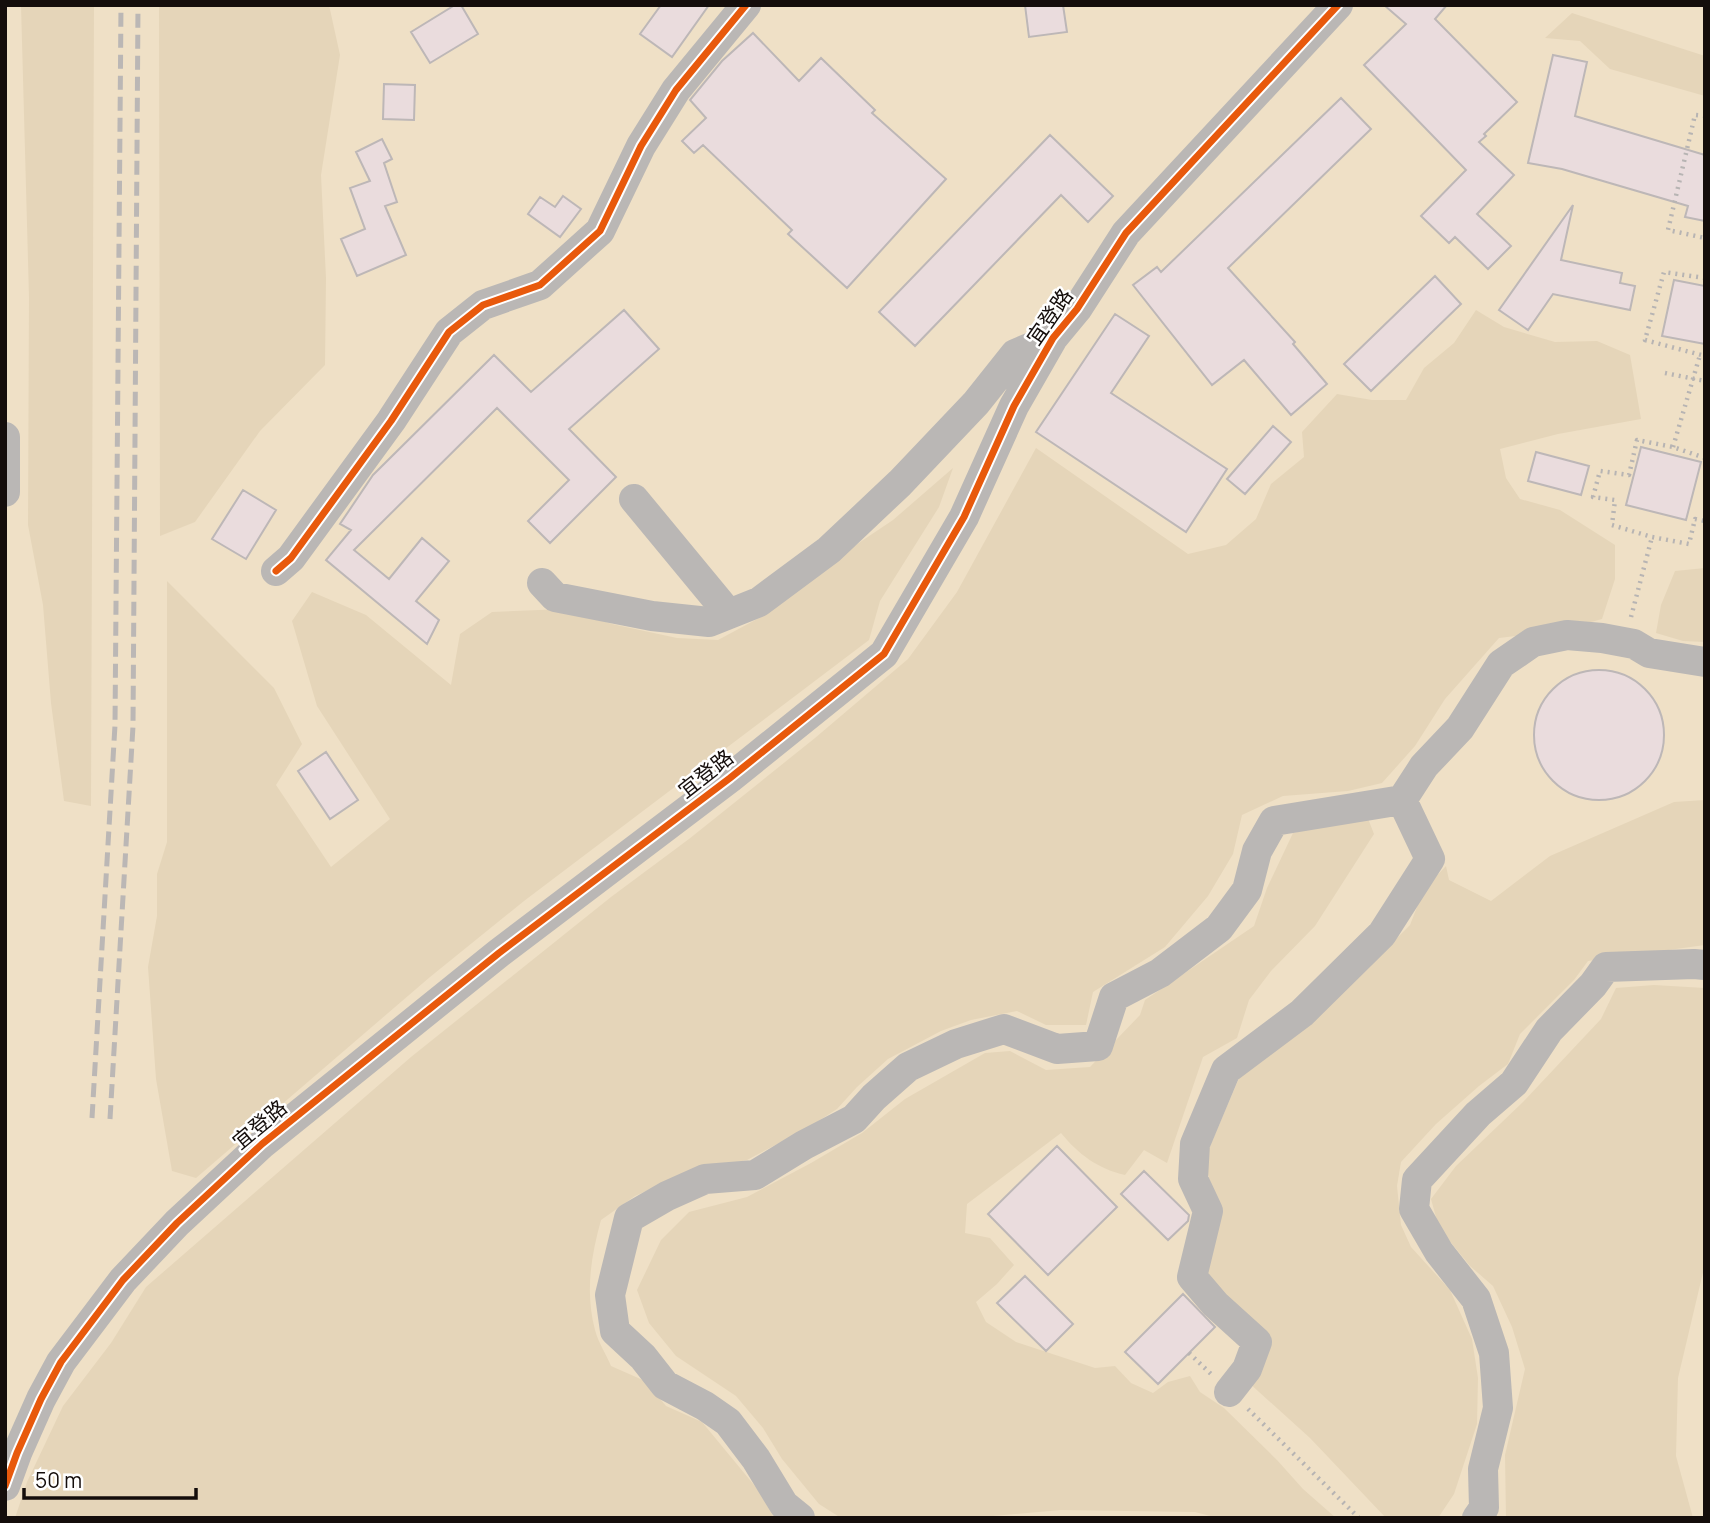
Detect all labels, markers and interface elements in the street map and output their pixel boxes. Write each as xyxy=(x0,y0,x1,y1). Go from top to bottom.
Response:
street label: 宜登路 xyxy=(1020,283,1079,350)
street label: 宜登路 xyxy=(672,743,739,804)
street label: 宜登路 xyxy=(226,1093,292,1155)
scale bar xyxy=(24,1456,196,1500)
text: 50 m xyxy=(35,1466,82,1494)

